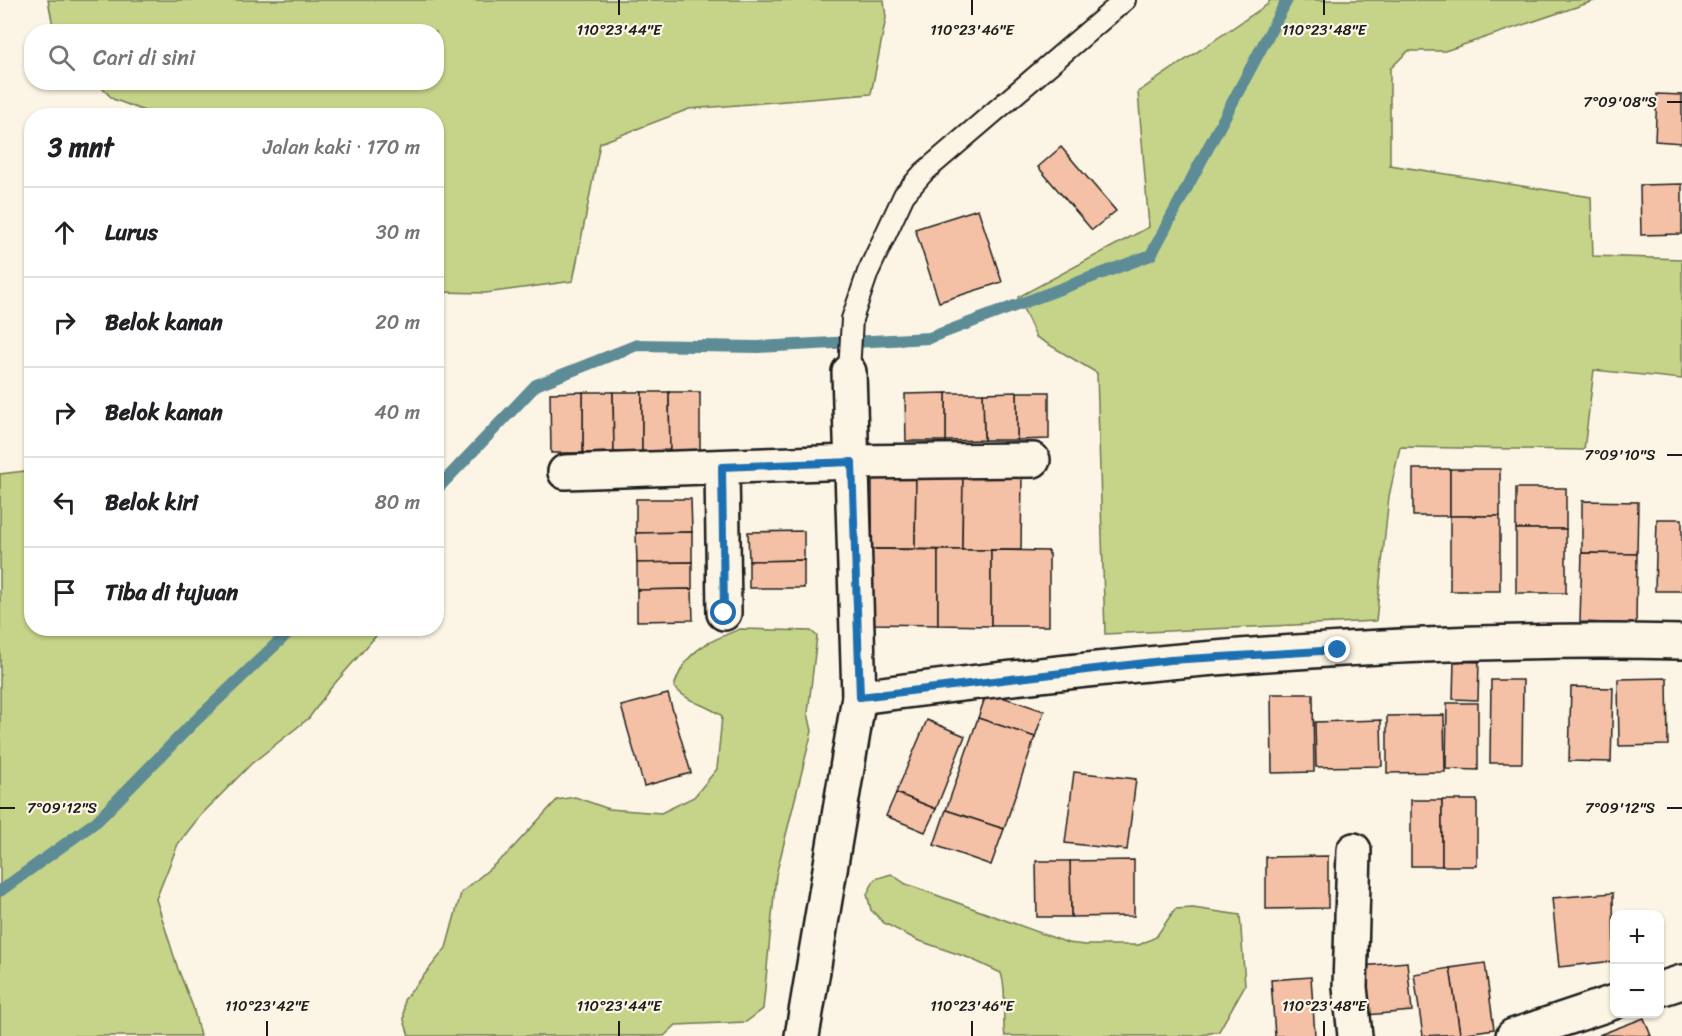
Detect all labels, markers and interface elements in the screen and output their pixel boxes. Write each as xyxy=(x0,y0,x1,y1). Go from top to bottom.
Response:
text: 110°23'44"E xyxy=(577,17,663,43)
text: 110°23'46"E xyxy=(930,17,1016,43)
text: 110°23'48"E xyxy=(1282,17,1368,43)
search box xyxy=(24,24,444,90)
text: Cari di sini xyxy=(93,38,195,77)
icon: search xyxy=(45,41,78,74)
text: 7°09'08"S xyxy=(1583,89,1657,115)
text: 3 mnt xyxy=(48,124,114,170)
text: Jalan kaki · 170 m xyxy=(263,130,420,165)
text: Lurus xyxy=(105,213,158,252)
text: 30 m xyxy=(376,215,420,250)
icon: ahead xyxy=(48,216,81,249)
text: Belok kanan xyxy=(105,303,223,342)
text: 20 m xyxy=(375,305,420,340)
icon: right xyxy=(48,306,81,339)
text: Belok kanan xyxy=(105,393,223,432)
text: 40 m xyxy=(374,395,420,430)
icon: right xyxy=(48,396,81,429)
text: 7°09'10"S xyxy=(1585,442,1656,468)
text: Belok kiri xyxy=(105,483,198,522)
text: 80 m xyxy=(375,485,420,520)
icon: left xyxy=(48,486,81,519)
text: Tiba di tujuan xyxy=(105,573,238,612)
icon: arrive xyxy=(48,576,81,609)
route start xyxy=(710,599,736,625)
route end xyxy=(1324,636,1350,662)
text: 7°09'12"S xyxy=(27,795,98,821)
text: 7°09'12"S xyxy=(1585,795,1656,821)
map controls xyxy=(1610,910,1664,1018)
button: + xyxy=(1610,910,1664,964)
button: − xyxy=(1610,964,1664,1018)
text: 110°23'42"E xyxy=(225,993,311,1019)
text: 110°23'44"E xyxy=(577,993,663,1019)
text: 110°23'46"E xyxy=(930,993,1016,1019)
text: 110°23'48"E xyxy=(1282,993,1368,1019)

